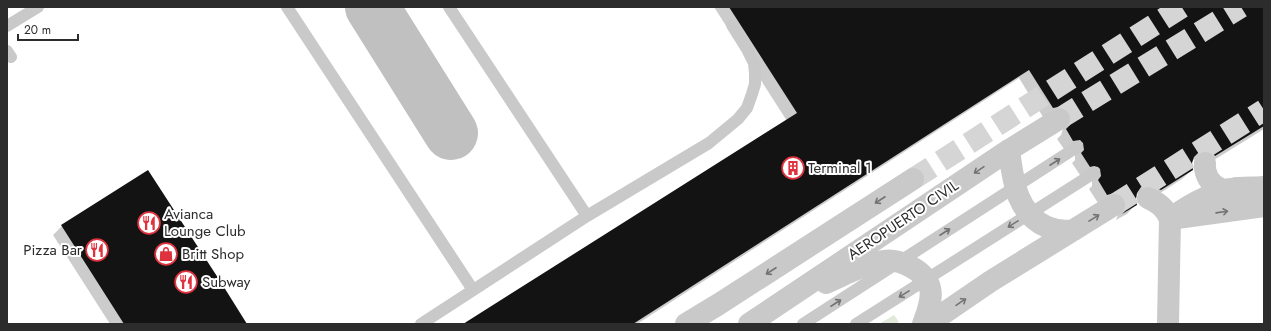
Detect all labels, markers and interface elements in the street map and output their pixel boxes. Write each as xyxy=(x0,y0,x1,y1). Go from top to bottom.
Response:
scale bar xyxy=(18,16,78,42)
text: 20 m xyxy=(24,21,51,39)
building icon: Terminal 1 xyxy=(780,155,806,181)
place label: Terminal 1 xyxy=(808,157,872,179)
one-way arrow xyxy=(1049,158,1060,166)
one-way arrow xyxy=(974,166,985,174)
street label: AEROPUERTO CIVIL xyxy=(843,175,963,265)
one-way arrow xyxy=(875,196,886,204)
place label: Avianca Lounge Club xyxy=(164,203,246,242)
one-way arrow xyxy=(1215,208,1228,216)
restaurant icon: Avianca Lounge Club xyxy=(136,210,162,236)
one-way arrow xyxy=(1088,213,1100,221)
one-way arrow xyxy=(1007,221,1019,229)
one-way arrow xyxy=(939,228,951,236)
restaurant icon: Pizza Bar xyxy=(84,237,110,263)
place label: Pizza Bar xyxy=(23,239,83,261)
shop icon: Britt Shop xyxy=(153,241,179,267)
place label: Britt Shop xyxy=(182,243,244,265)
one-way arrow xyxy=(766,267,777,275)
restaurant icon: Subway xyxy=(173,269,199,295)
place label: Subway xyxy=(202,271,251,293)
one-way arrow xyxy=(898,290,909,298)
one-way arrow xyxy=(955,298,966,306)
one-way arrow xyxy=(830,299,841,307)

